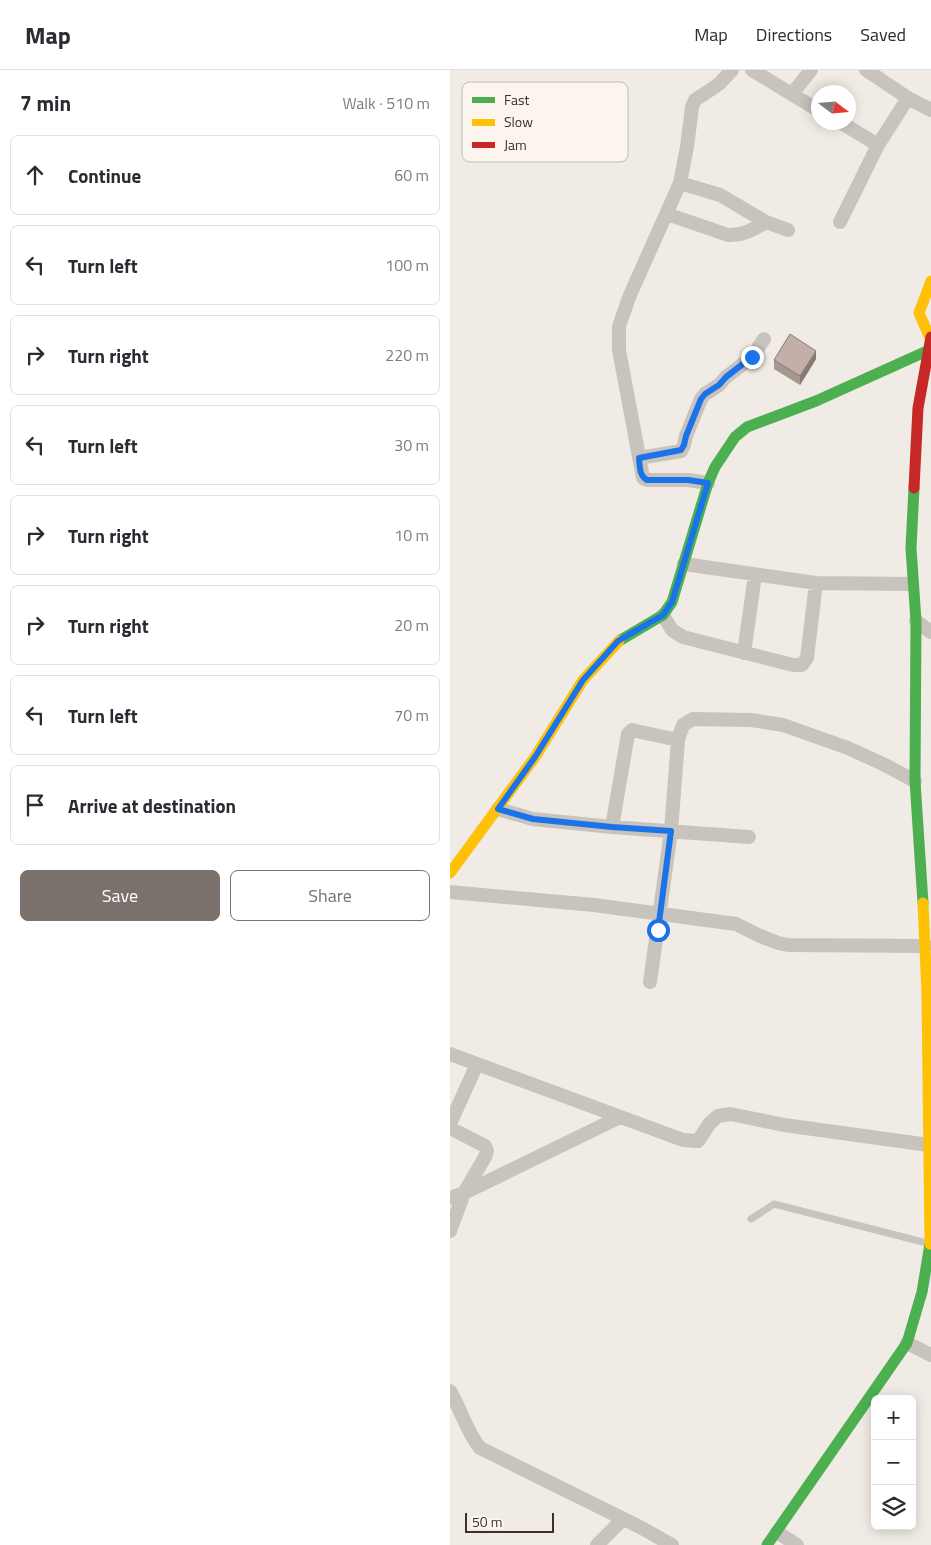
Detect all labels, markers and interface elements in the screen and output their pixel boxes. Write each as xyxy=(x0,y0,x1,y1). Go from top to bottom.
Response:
text: Map xyxy=(25,17,71,53)
text: Map xyxy=(694,21,728,48)
text: Directions xyxy=(756,21,832,48)
text: Saved xyxy=(860,21,906,48)
legend xyxy=(462,82,628,162)
north arrow xyxy=(811,85,856,130)
text: 7 min xyxy=(20,87,71,119)
text: Fast xyxy=(504,89,529,110)
text: Walk · 510 m xyxy=(342,91,430,115)
text: Slow xyxy=(504,111,533,132)
text: Jam xyxy=(504,134,527,155)
icon: ahead xyxy=(21,161,49,189)
text: Continue xyxy=(68,161,141,190)
text: 60 m xyxy=(394,163,429,187)
icon: left xyxy=(21,251,49,279)
text: Turn left xyxy=(68,251,138,280)
text: 100 m xyxy=(385,253,429,277)
icon: right xyxy=(21,341,49,369)
text: Turn right xyxy=(68,341,149,370)
text: 220 m xyxy=(385,343,429,367)
route end xyxy=(741,346,764,369)
icon: left xyxy=(21,431,49,459)
text: Turn left xyxy=(68,431,138,460)
text: 30 m xyxy=(394,433,429,457)
icon: right xyxy=(21,521,49,549)
text: Turn right xyxy=(68,521,149,550)
text: 10 m xyxy=(394,523,429,547)
icon: right xyxy=(21,611,49,639)
text: Turn right xyxy=(68,611,149,640)
text: 20 m xyxy=(394,613,429,637)
icon: left xyxy=(21,701,49,729)
text: Turn left xyxy=(68,701,138,730)
text: 70 m xyxy=(394,703,429,727)
icon: arrive xyxy=(21,791,49,819)
text: Arrive at destination xyxy=(68,791,236,820)
button: Save xyxy=(20,870,220,921)
button: Share xyxy=(230,870,430,921)
route start xyxy=(647,919,670,942)
map controls xyxy=(871,1395,916,1530)
button: + xyxy=(871,1395,916,1440)
button: − xyxy=(871,1440,916,1485)
button: layers xyxy=(871,1485,916,1530)
scale bar xyxy=(465,1510,554,1533)
text: 50 m xyxy=(472,1511,502,1532)

